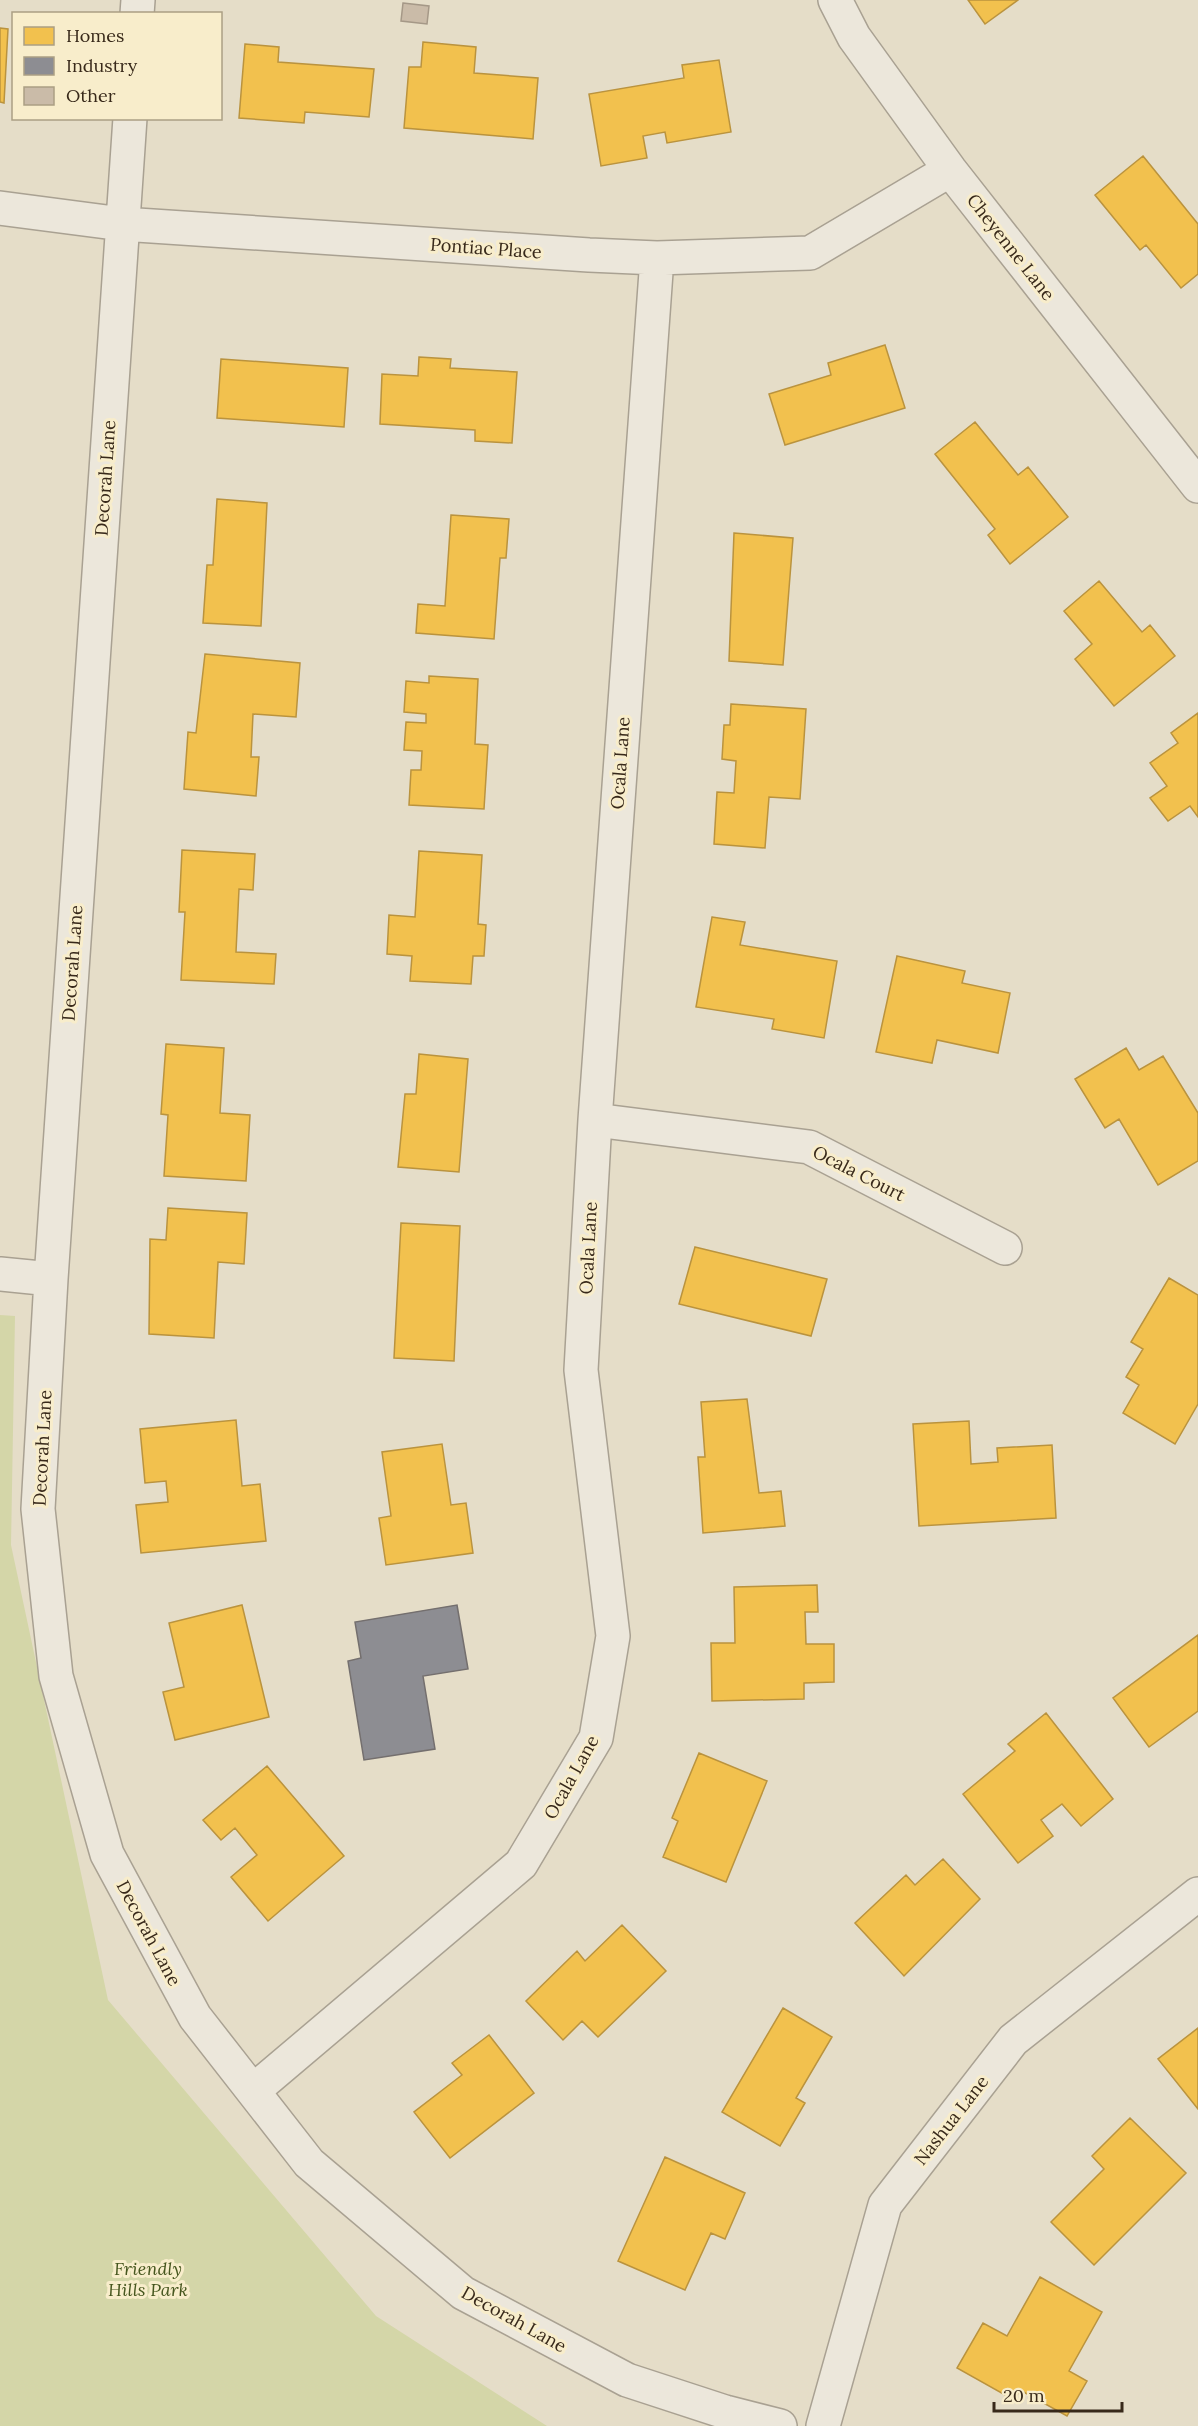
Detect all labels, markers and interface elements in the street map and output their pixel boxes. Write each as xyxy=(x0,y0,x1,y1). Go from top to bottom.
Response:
legend xyxy=(12,12,222,120)
text: Homes xyxy=(66,24,124,47)
text: Industry xyxy=(66,54,138,77)
text: Other xyxy=(66,84,116,107)
street label: Cheyenne Lane xyxy=(962,189,1060,305)
street label: Pontiac Place xyxy=(429,233,543,263)
street label: Decorah Lane xyxy=(89,419,121,537)
street label: Ocala Lane xyxy=(605,716,635,810)
street label: Decorah Lane xyxy=(56,904,88,1022)
street label: Ocala Court xyxy=(809,1140,909,1206)
street label: Ocala Lane xyxy=(574,1201,602,1295)
street label: Decorah Lane xyxy=(27,1389,57,1507)
street label: Ocala Lane xyxy=(538,1731,604,1823)
street label: Decorah Lane xyxy=(112,1876,187,1990)
street label: Nashua Lane xyxy=(909,2070,993,2169)
park label: Friendly Hills Park xyxy=(108,2257,188,2301)
street label: Decorah Lane xyxy=(458,2281,571,2357)
scale bar xyxy=(994,2375,1122,2413)
text: 20 m xyxy=(1003,2384,1045,2407)

